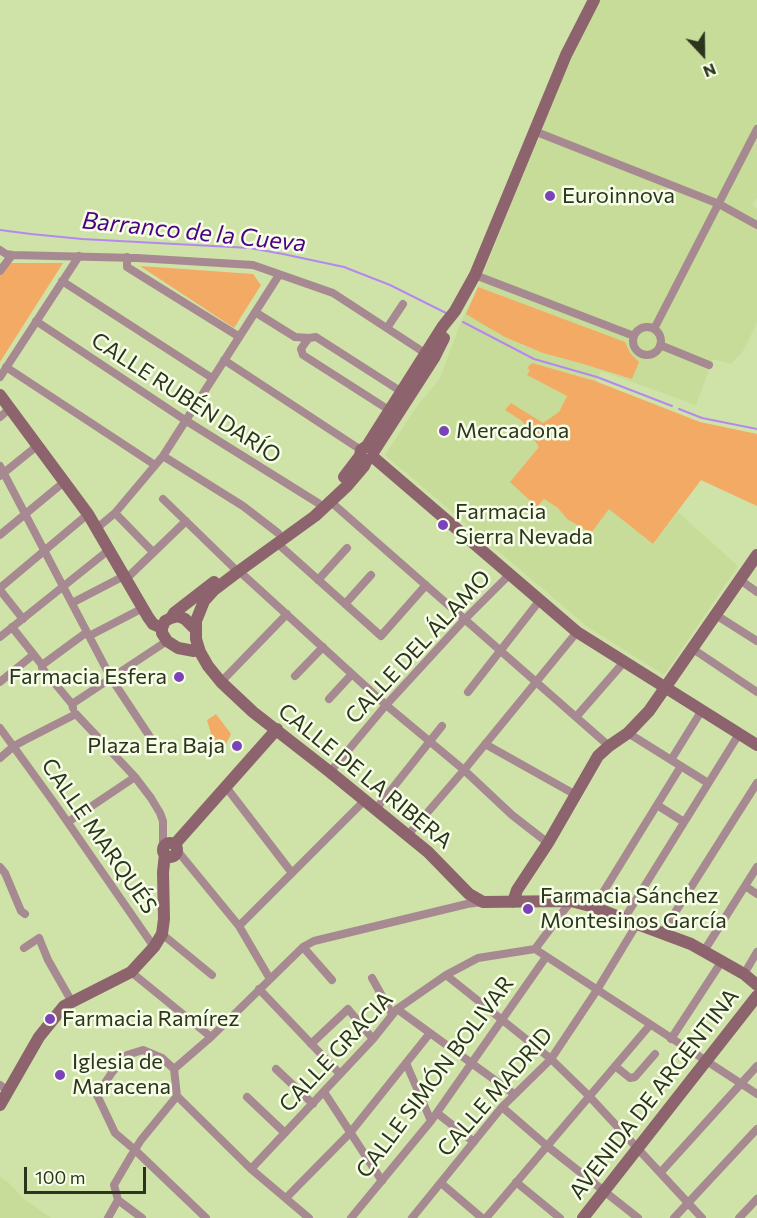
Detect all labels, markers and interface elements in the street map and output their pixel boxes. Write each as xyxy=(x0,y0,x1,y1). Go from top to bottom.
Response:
north arrow xyxy=(673,24,733,84)
text: N xyxy=(701,60,719,82)
place label: Euroinnova xyxy=(562,183,675,209)
marker: Euroinnova xyxy=(543,189,557,203)
water label: Barranco de la Cueva xyxy=(80,206,308,258)
street label: CALLE RUBÉN DARÍO xyxy=(86,327,286,469)
place label: Mercadona xyxy=(456,418,569,444)
marker: Mercadona xyxy=(437,424,451,438)
place label: Farmacia Sierra Nevada xyxy=(455,499,593,550)
marker: Farmacia Sierra Nevada xyxy=(436,518,450,532)
street label: CALLE DEL ÁLAMO xyxy=(340,565,496,729)
place label: Farmacia Esfera xyxy=(9,664,167,690)
marker: Farmacia Esfera xyxy=(172,670,186,684)
street label: CALLE DE LA RIBERA xyxy=(273,698,457,854)
place label: Plaza Era Baja xyxy=(87,733,225,759)
marker: Plaza Era Baja xyxy=(230,739,244,753)
street label: CALLE MARQUÉS xyxy=(36,753,162,919)
place label: Farmacia Sánchez Montesinos García xyxy=(540,883,727,934)
marker: Farmacia Sánchez Montesinos García xyxy=(521,902,535,916)
street label: CALLE SIMÓN BOLIVAR xyxy=(351,971,519,1183)
street label: AVENIDA DE ARGENTINA xyxy=(563,983,745,1205)
street label: CALLE GRACIA xyxy=(274,987,398,1117)
place label: Farmacia Ramírez xyxy=(62,1006,239,1032)
marker: Farmacia Ramírez xyxy=(43,1012,57,1026)
street label: CALLE MADRID xyxy=(432,1022,558,1162)
place label: Iglesia de Maracena xyxy=(72,1049,171,1100)
marker: Iglesia de Maracena xyxy=(53,1068,67,1082)
scale bar xyxy=(27,1155,148,1193)
text: 100 m xyxy=(35,1166,85,1188)

